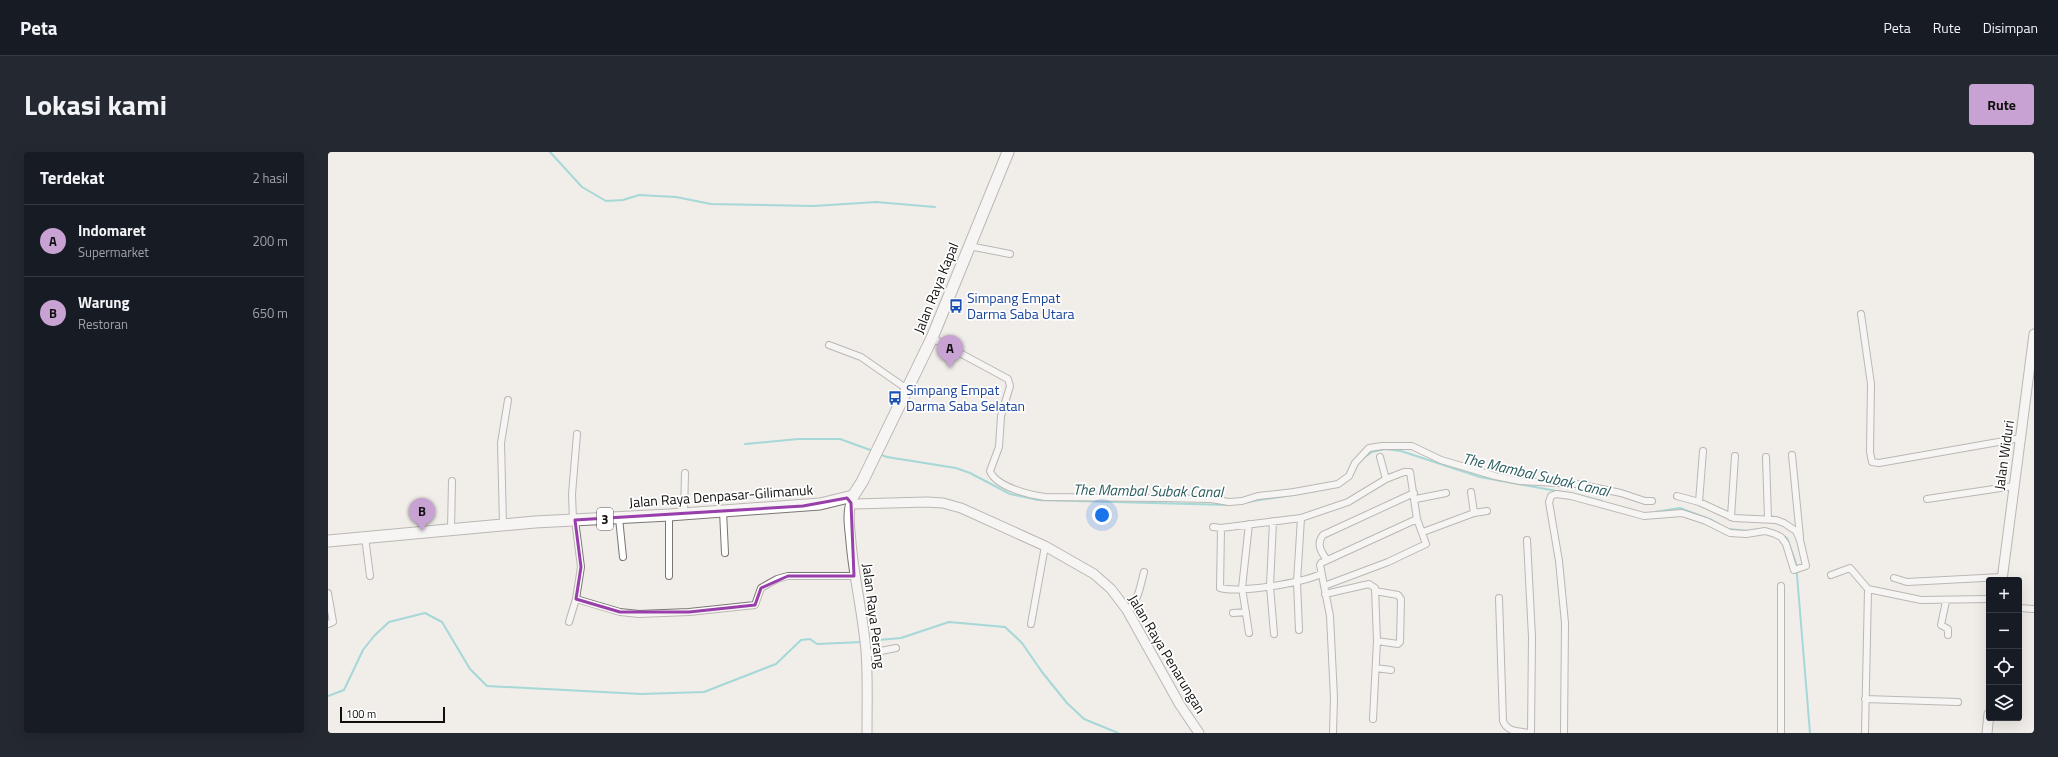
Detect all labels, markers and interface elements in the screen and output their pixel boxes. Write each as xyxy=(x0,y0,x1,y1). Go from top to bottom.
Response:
text: Peta xyxy=(20,13,58,42)
text: Peta xyxy=(1884,17,1911,38)
text: Rute xyxy=(1933,17,1961,38)
text: Disimpan xyxy=(1983,17,2038,38)
text: Lokasi kami xyxy=(24,83,167,126)
button: Rute xyxy=(1969,84,2034,125)
text: Terdekat xyxy=(40,165,104,191)
text: 2 hasil xyxy=(252,168,288,188)
text: Indomaret xyxy=(78,219,146,242)
text: A xyxy=(49,231,57,251)
text: 200 m xyxy=(252,231,288,251)
street label: Jalan Raya Kapal xyxy=(908,239,963,337)
text: Supermarket xyxy=(78,242,149,262)
place label: Simpang Empat Darma Saba Utara xyxy=(967,287,1075,324)
text: Warung xyxy=(78,291,130,314)
bus stop icon: Simpang Empat Darma Saba Utara xyxy=(948,298,964,314)
text: B xyxy=(49,303,57,323)
text: 650 m xyxy=(252,303,288,323)
text: Restoran xyxy=(78,314,128,334)
pin: A xyxy=(937,335,963,368)
place label: Simpang Empat Darma Saba Selatan xyxy=(906,379,1025,416)
bus stop icon: Simpang Empat Darma Saba Selatan xyxy=(887,390,903,406)
street label: Jalan Widuri xyxy=(1988,419,2019,491)
water label: The Mambal Subak Canal xyxy=(1460,446,1614,503)
water label: The Mambal Subak Canal xyxy=(1073,478,1225,503)
street label: Jalan Raya Denpasar-Gilimanuk xyxy=(628,479,814,512)
pin: B xyxy=(409,498,435,531)
your location xyxy=(1092,505,1112,525)
road number: 3 xyxy=(597,508,613,530)
street label: Jalan Raya Perang xyxy=(858,562,891,670)
map controls xyxy=(1986,577,2022,721)
button: + xyxy=(1986,577,2022,613)
street label: Jalan Raya Penarungan xyxy=(1124,590,1211,717)
button: − xyxy=(1986,613,2022,649)
button: locate xyxy=(1986,649,2022,685)
button: layers xyxy=(1986,685,2022,721)
scale bar xyxy=(340,705,445,724)
text: 100 m xyxy=(346,706,376,722)

